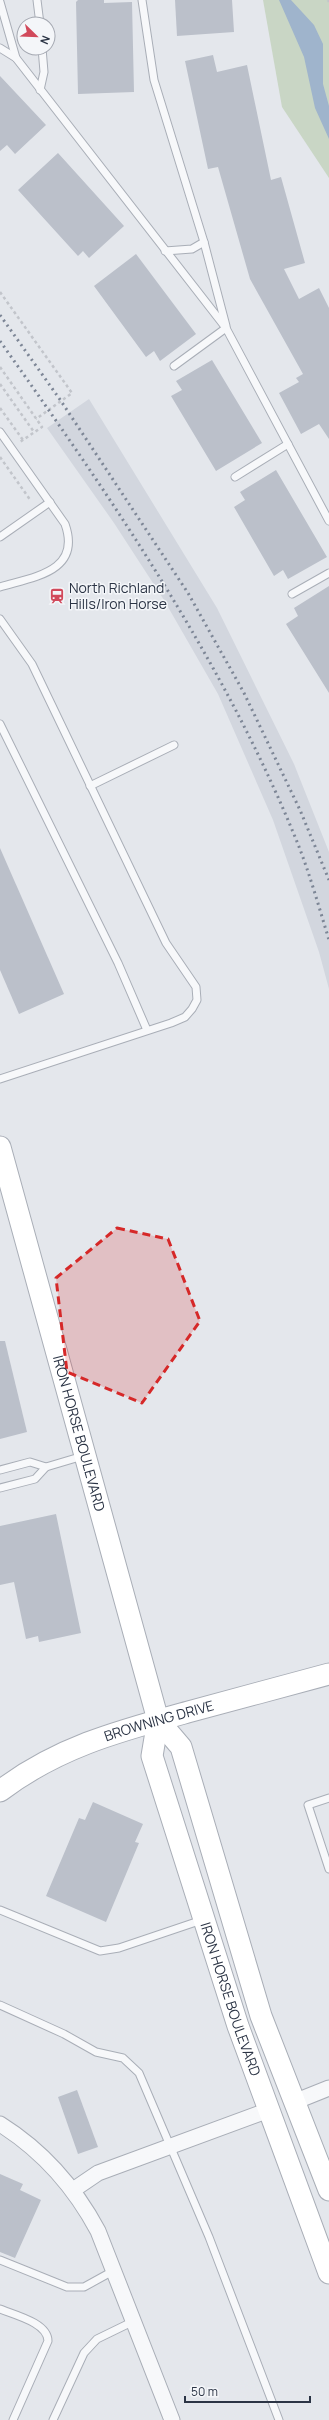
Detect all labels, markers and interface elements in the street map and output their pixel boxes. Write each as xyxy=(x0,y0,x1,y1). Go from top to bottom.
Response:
north arrow xyxy=(16,16,56,56)
text: N xyxy=(37,34,54,47)
place label: North Richland Hills/Iron Horse xyxy=(69,578,167,613)
station icon: North Richland Hills/Iron Horse xyxy=(48,587,66,605)
street label: IRON HORSE BOULEVARD xyxy=(49,1353,110,1513)
street label: BROWNING DRIVE xyxy=(101,1695,216,1745)
street label: IRON HORSE BOULEVARD xyxy=(197,1920,266,2078)
scale bar xyxy=(185,2378,310,2404)
text: 50 m xyxy=(191,2383,218,2400)

